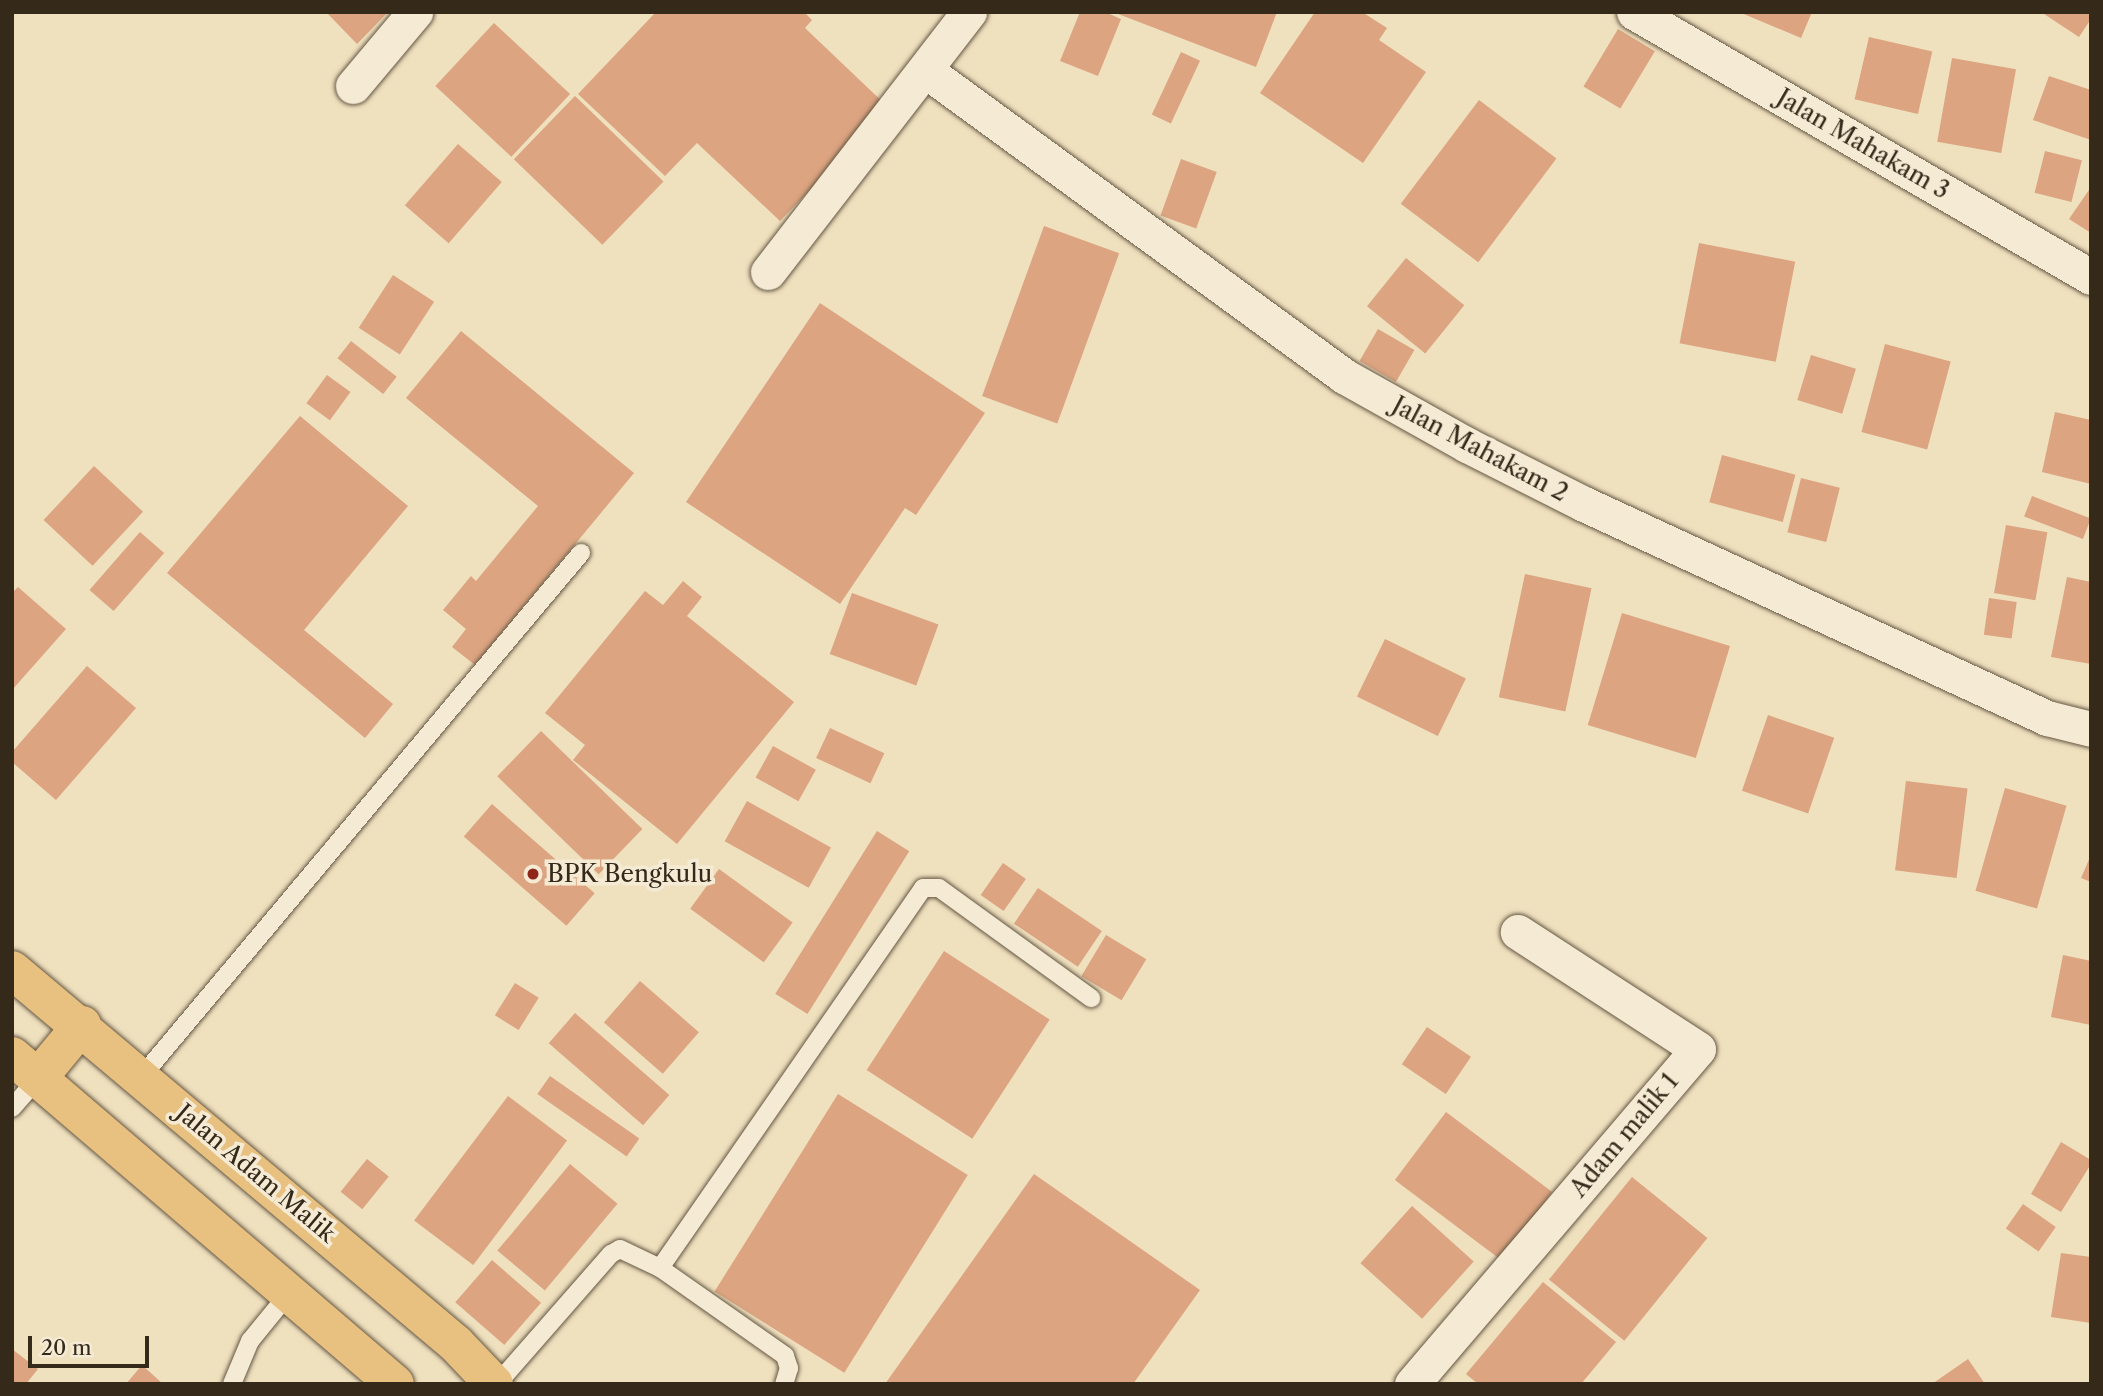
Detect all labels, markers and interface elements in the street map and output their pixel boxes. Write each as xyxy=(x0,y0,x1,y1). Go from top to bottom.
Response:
street label: Jalan Mahakam 3 xyxy=(1772,83,1954,205)
street label: Jalan Mahakam 2 xyxy=(1387,391,1573,507)
place label: BPK Bengkulu xyxy=(547,860,713,888)
marker: BPK Bengkulu xyxy=(525,866,541,882)
street label: Adam malik 1 xyxy=(1564,1067,1684,1203)
street label: Jalan Adam Malik xyxy=(170,1098,342,1248)
scale bar xyxy=(32,1322,152,1366)
text: 20 m xyxy=(41,1335,92,1360)

